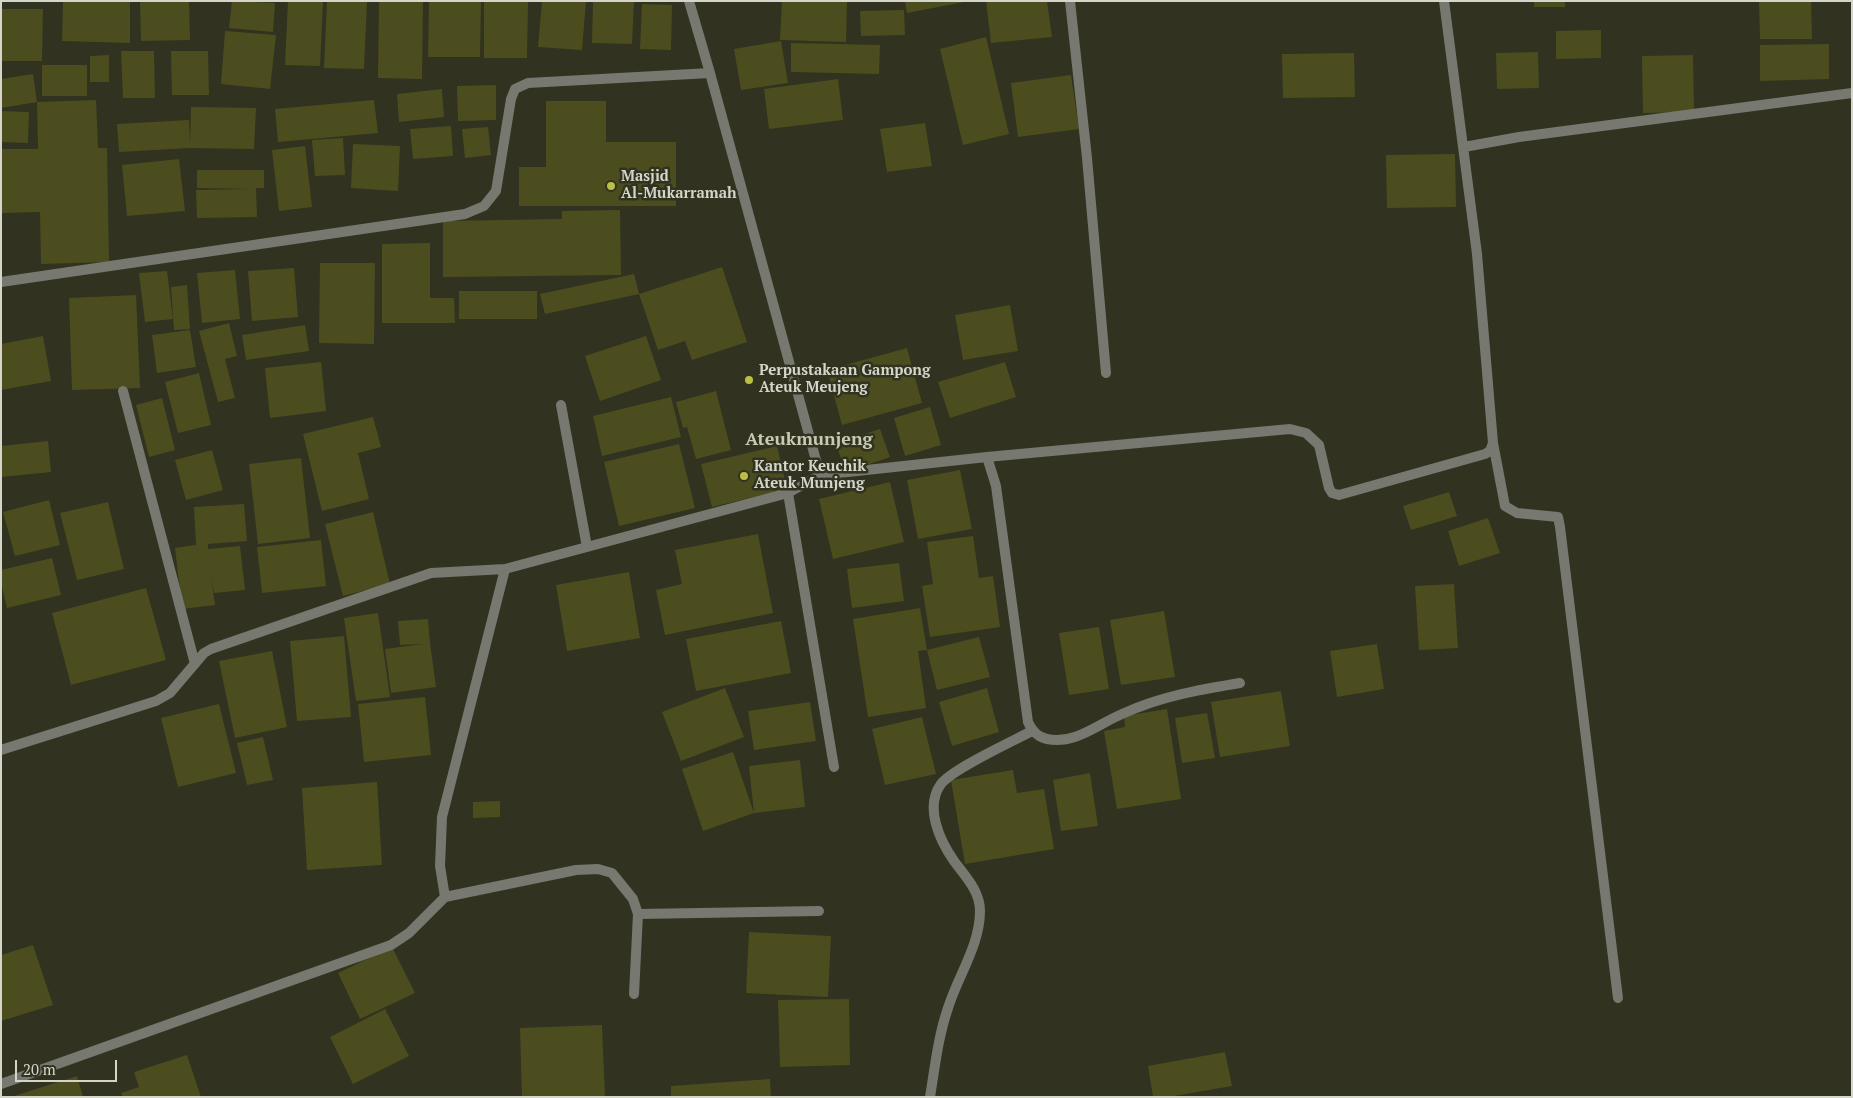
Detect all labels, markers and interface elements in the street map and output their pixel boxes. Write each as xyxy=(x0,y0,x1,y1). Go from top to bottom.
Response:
place label: Masjid Al-Mukarramah xyxy=(621,168,737,203)
marker: Masjid Al-Mukarramah xyxy=(605,180,617,192)
place label: Perpustakaan Gampong Ateuk Meujeng xyxy=(759,362,930,397)
marker: Perpustakaan Gampong Ateuk Meujeng xyxy=(743,374,755,386)
district label: Ateukmunjeng xyxy=(745,429,873,451)
place label: Kantor Keuchik Ateuk Munjeng xyxy=(754,458,866,493)
marker: Kantor Keuchik Ateuk Munjeng xyxy=(738,470,750,482)
scale bar xyxy=(18,1050,120,1082)
text: 20 m xyxy=(23,1059,56,1079)

